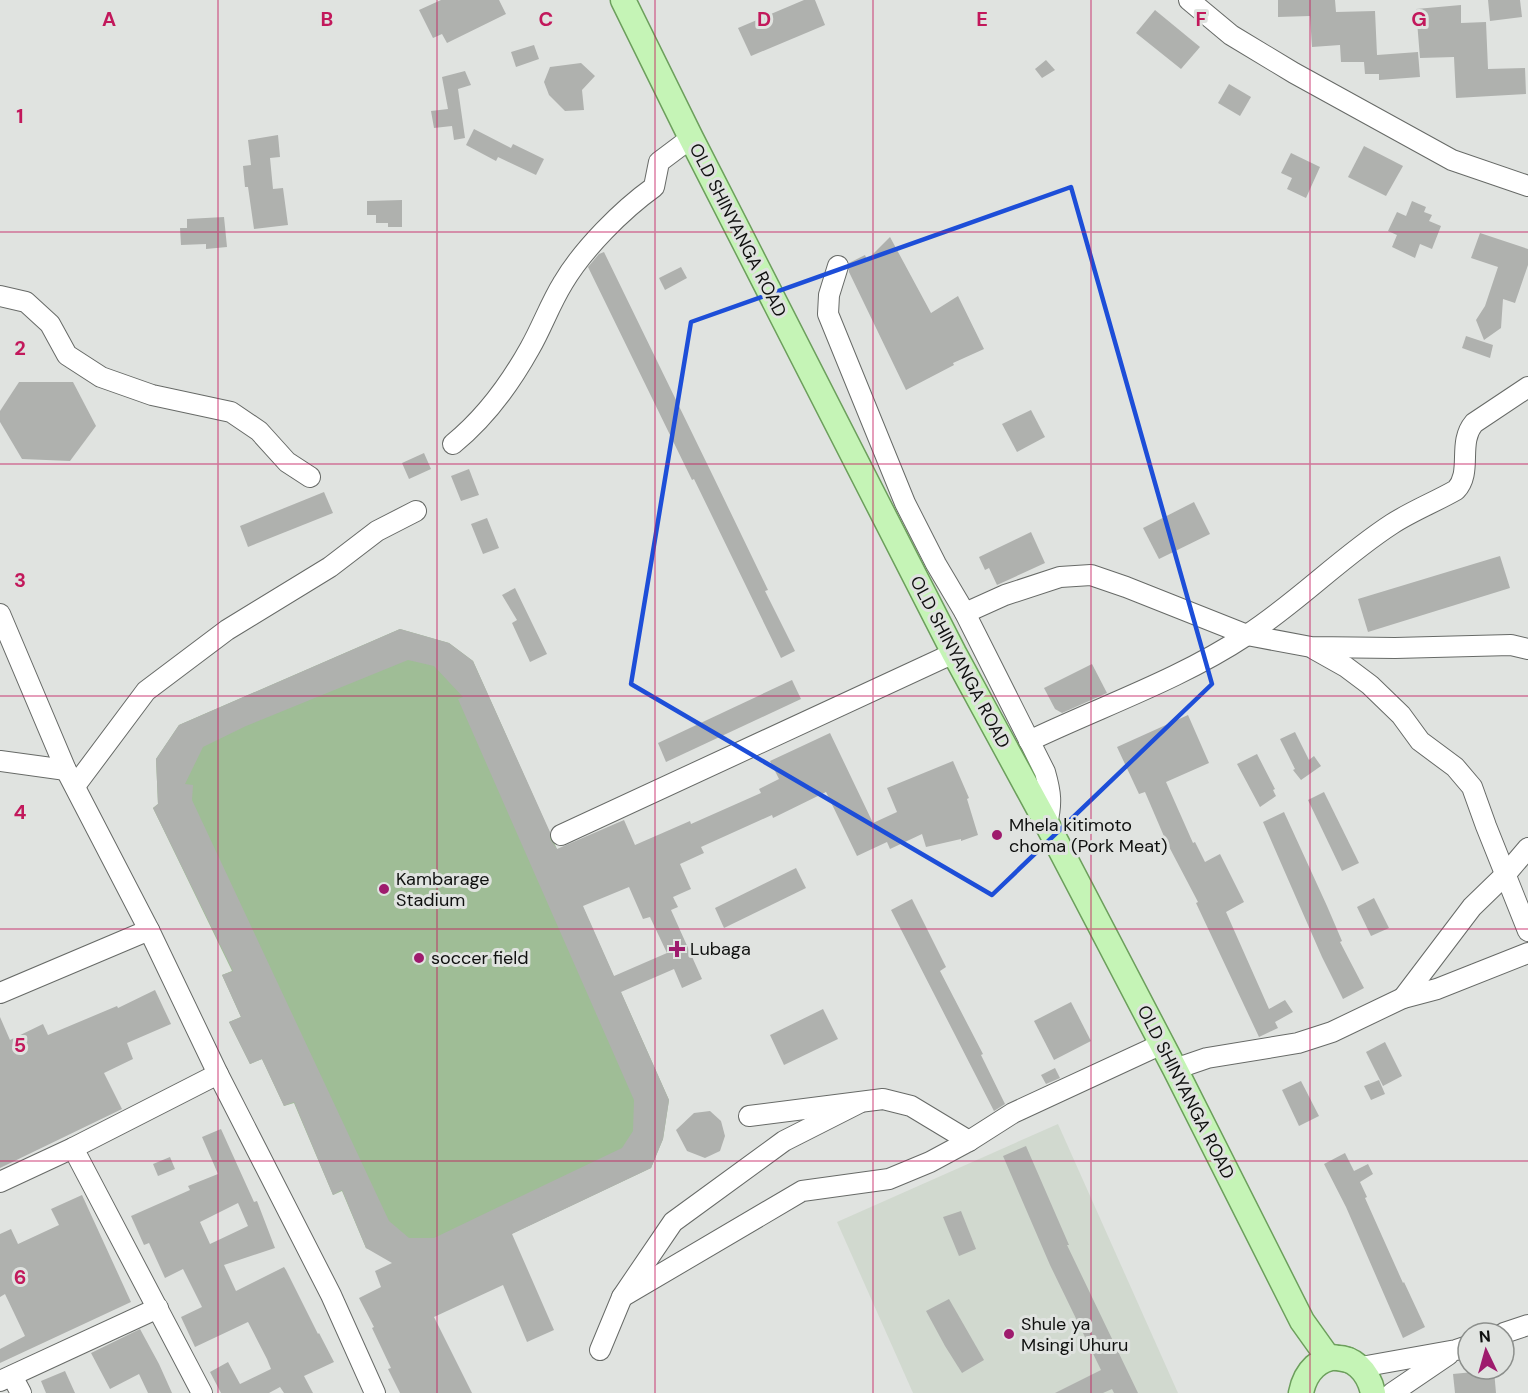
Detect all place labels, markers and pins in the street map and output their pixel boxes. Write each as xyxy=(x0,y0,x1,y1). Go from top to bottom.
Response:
place label: Mhela kitimoto choma (Pork Meat) xyxy=(1009,813,1167,858)
marker: Mhela kitimoto choma (Pork Meat) xyxy=(990,828,1004,842)
place label: Kambarage Stadium xyxy=(396,867,489,912)
marker: Kambarage Stadium xyxy=(377,882,391,896)
place label: Lubaga xyxy=(690,937,751,961)
marker: Lubaga xyxy=(668,940,686,958)
place label: soccer field xyxy=(431,946,529,970)
marker: soccer field xyxy=(412,951,426,965)
place label: Shule ya Msingi Uhuru xyxy=(1021,1312,1128,1357)
marker: Shule ya Msingi Uhuru xyxy=(1002,1327,1016,1341)

